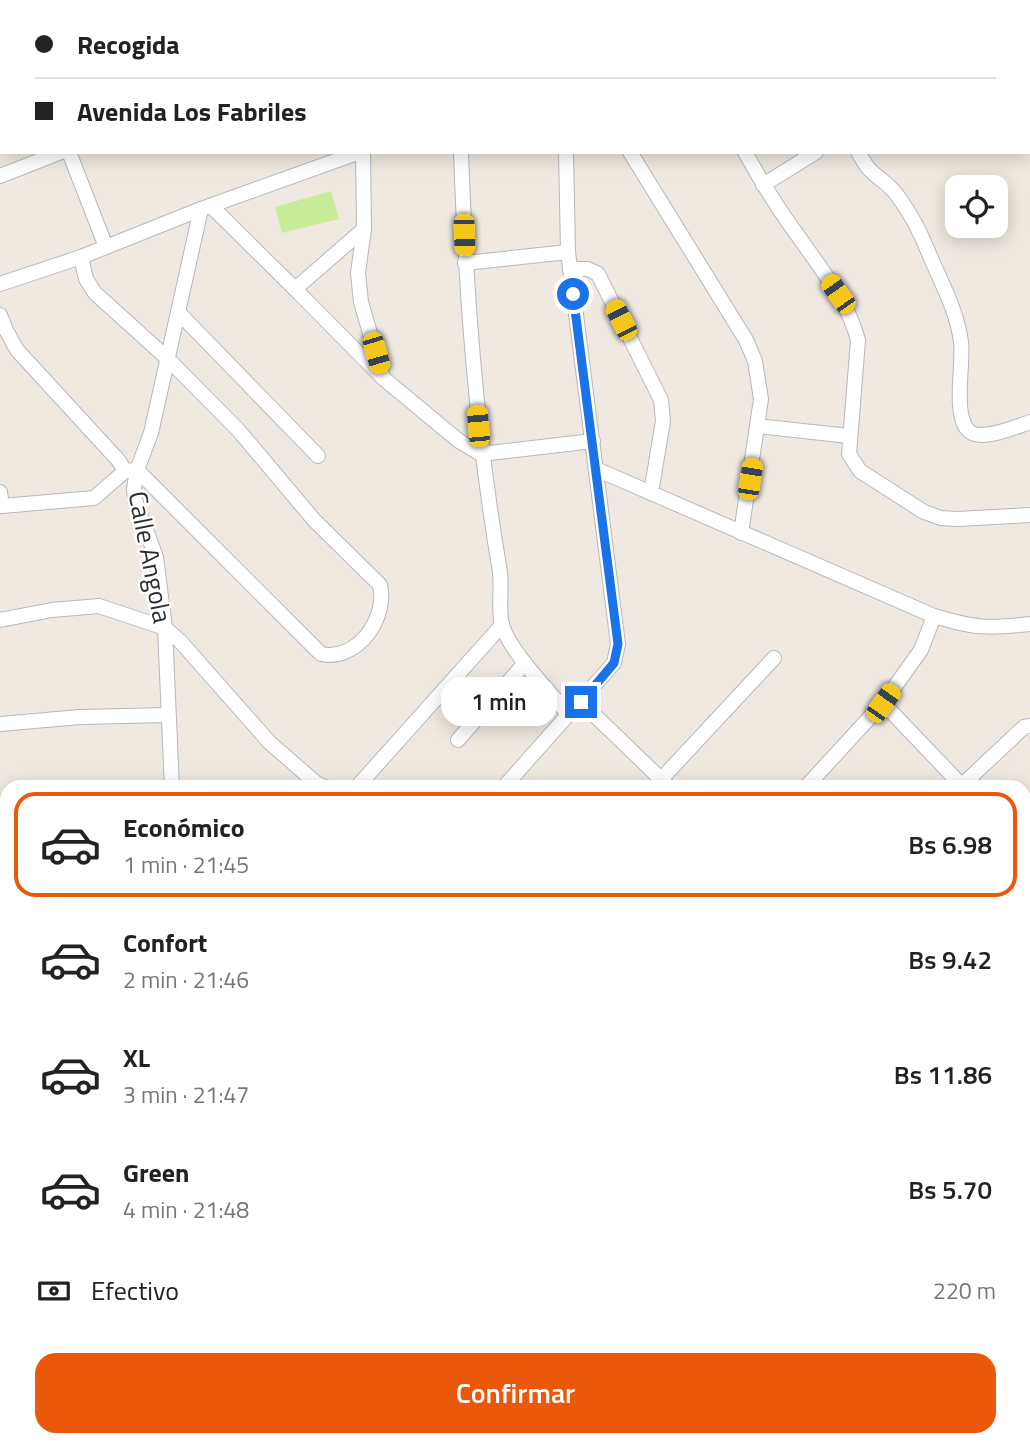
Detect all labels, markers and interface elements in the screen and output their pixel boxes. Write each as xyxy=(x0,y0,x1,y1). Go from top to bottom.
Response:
text: Recogida xyxy=(77,25,180,64)
text: Avenida Los Fabriles xyxy=(77,92,307,131)
map controls xyxy=(945,175,1008,238)
button: locate xyxy=(945,175,1008,238)
car xyxy=(453,214,476,256)
car xyxy=(818,271,859,317)
route start xyxy=(557,278,589,310)
car xyxy=(603,297,640,343)
car xyxy=(361,330,392,376)
car xyxy=(466,404,491,448)
car xyxy=(737,457,764,501)
street label: Calle Angola xyxy=(119,488,182,626)
callout: 1 min xyxy=(441,678,556,726)
car xyxy=(863,680,904,726)
text: 1 min xyxy=(471,684,527,719)
route end xyxy=(565,686,597,718)
text: Económico xyxy=(123,808,245,847)
icon: car xyxy=(39,813,102,876)
text: Bs 6.98 xyxy=(908,825,992,864)
text: 1 min · 21:45 xyxy=(123,847,249,882)
text: Confort xyxy=(123,923,207,962)
icon: car xyxy=(39,928,102,991)
text: Bs 9.42 xyxy=(908,940,992,979)
text: 2 min · 21:46 xyxy=(123,962,249,997)
text: XL xyxy=(123,1038,150,1077)
icon: car xyxy=(39,1043,102,1106)
text: Bs 11.86 xyxy=(894,1055,992,1094)
text: 3 min · 21:47 xyxy=(123,1077,249,1112)
text: Green xyxy=(123,1153,189,1192)
icon: car xyxy=(39,1158,102,1221)
text: Bs 5.70 xyxy=(908,1170,992,1209)
text: 4 min · 21:48 xyxy=(123,1192,249,1227)
text: Efectivo xyxy=(91,1271,179,1310)
icon: cash xyxy=(35,1272,73,1310)
text: 220 m xyxy=(933,1273,996,1308)
button: Confirmar xyxy=(35,1353,996,1433)

